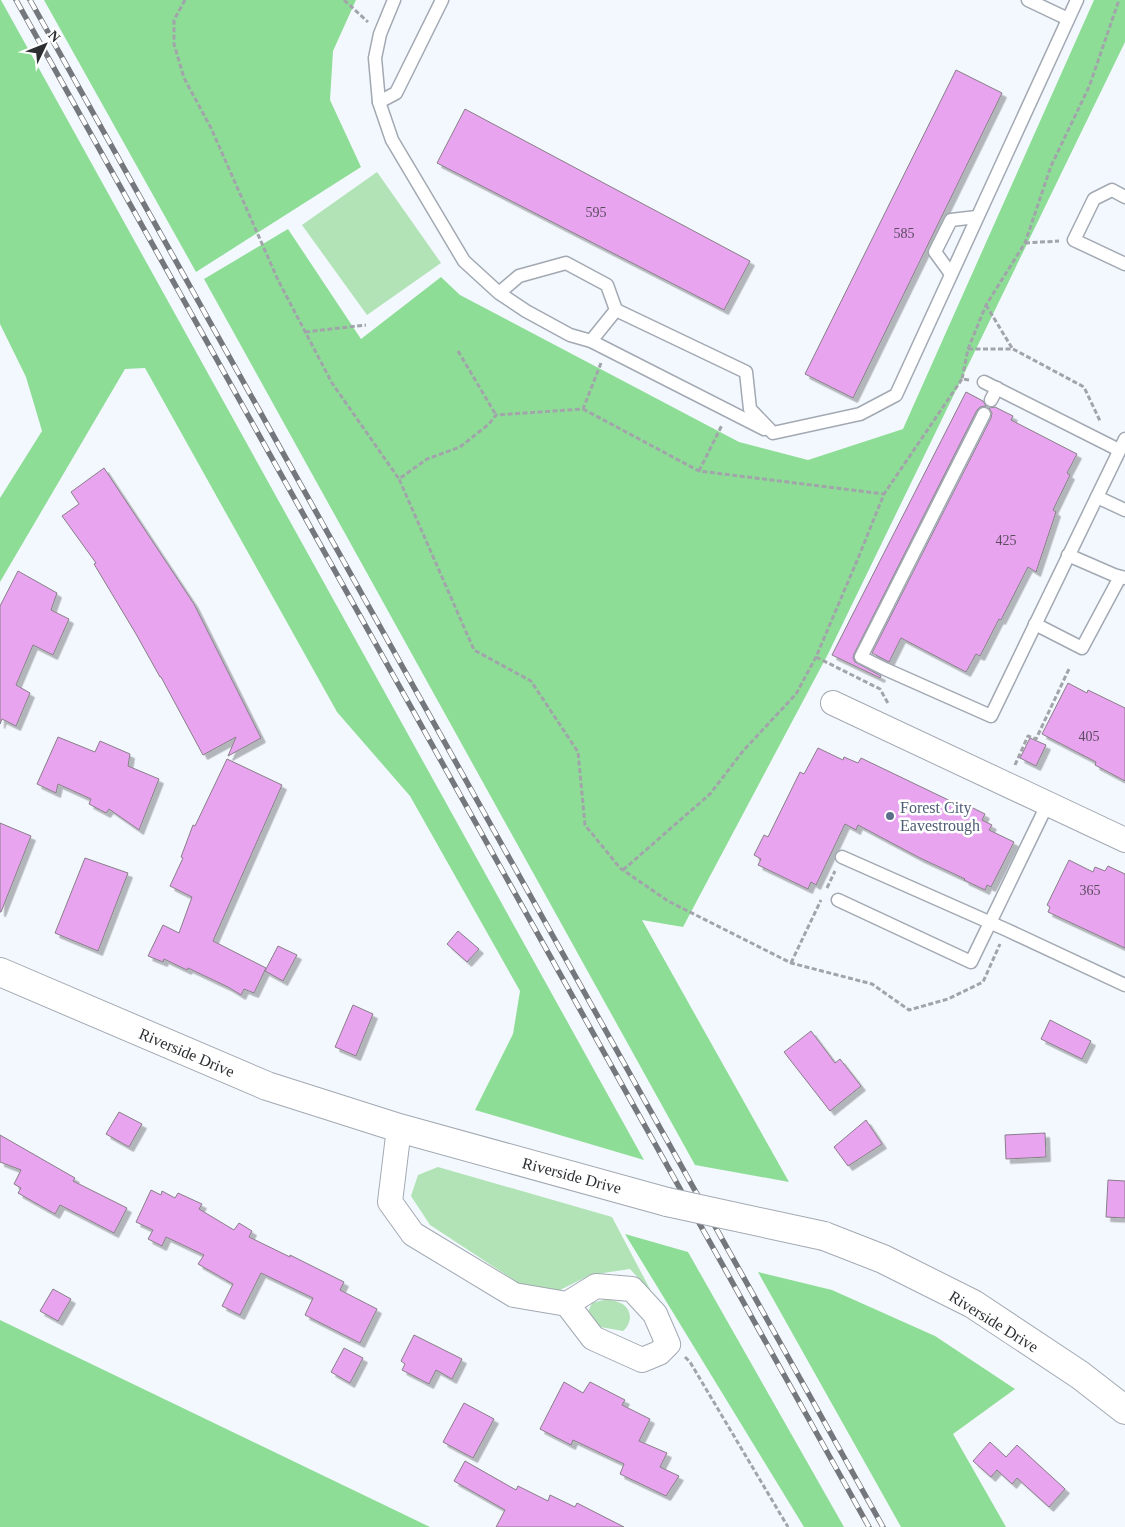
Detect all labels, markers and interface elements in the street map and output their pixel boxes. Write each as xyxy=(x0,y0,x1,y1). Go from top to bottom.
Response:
north arrow xyxy=(20,20,70,70)
text: N xyxy=(45,28,63,45)
house number: 595 xyxy=(586,205,607,220)
house number: 585 xyxy=(894,226,915,241)
house number: 425 xyxy=(996,533,1017,548)
house number: 405 xyxy=(1079,729,1100,744)
place label: Forest City Eavestrough xyxy=(900,799,980,835)
marker: Forest City Eavestrough xyxy=(884,810,896,822)
house number: 365 xyxy=(1080,883,1101,898)
street label: Riverside Drive xyxy=(137,1025,237,1080)
street label: Riverside Drive xyxy=(521,1154,623,1197)
street label: Riverside Drive xyxy=(946,1287,1041,1356)

